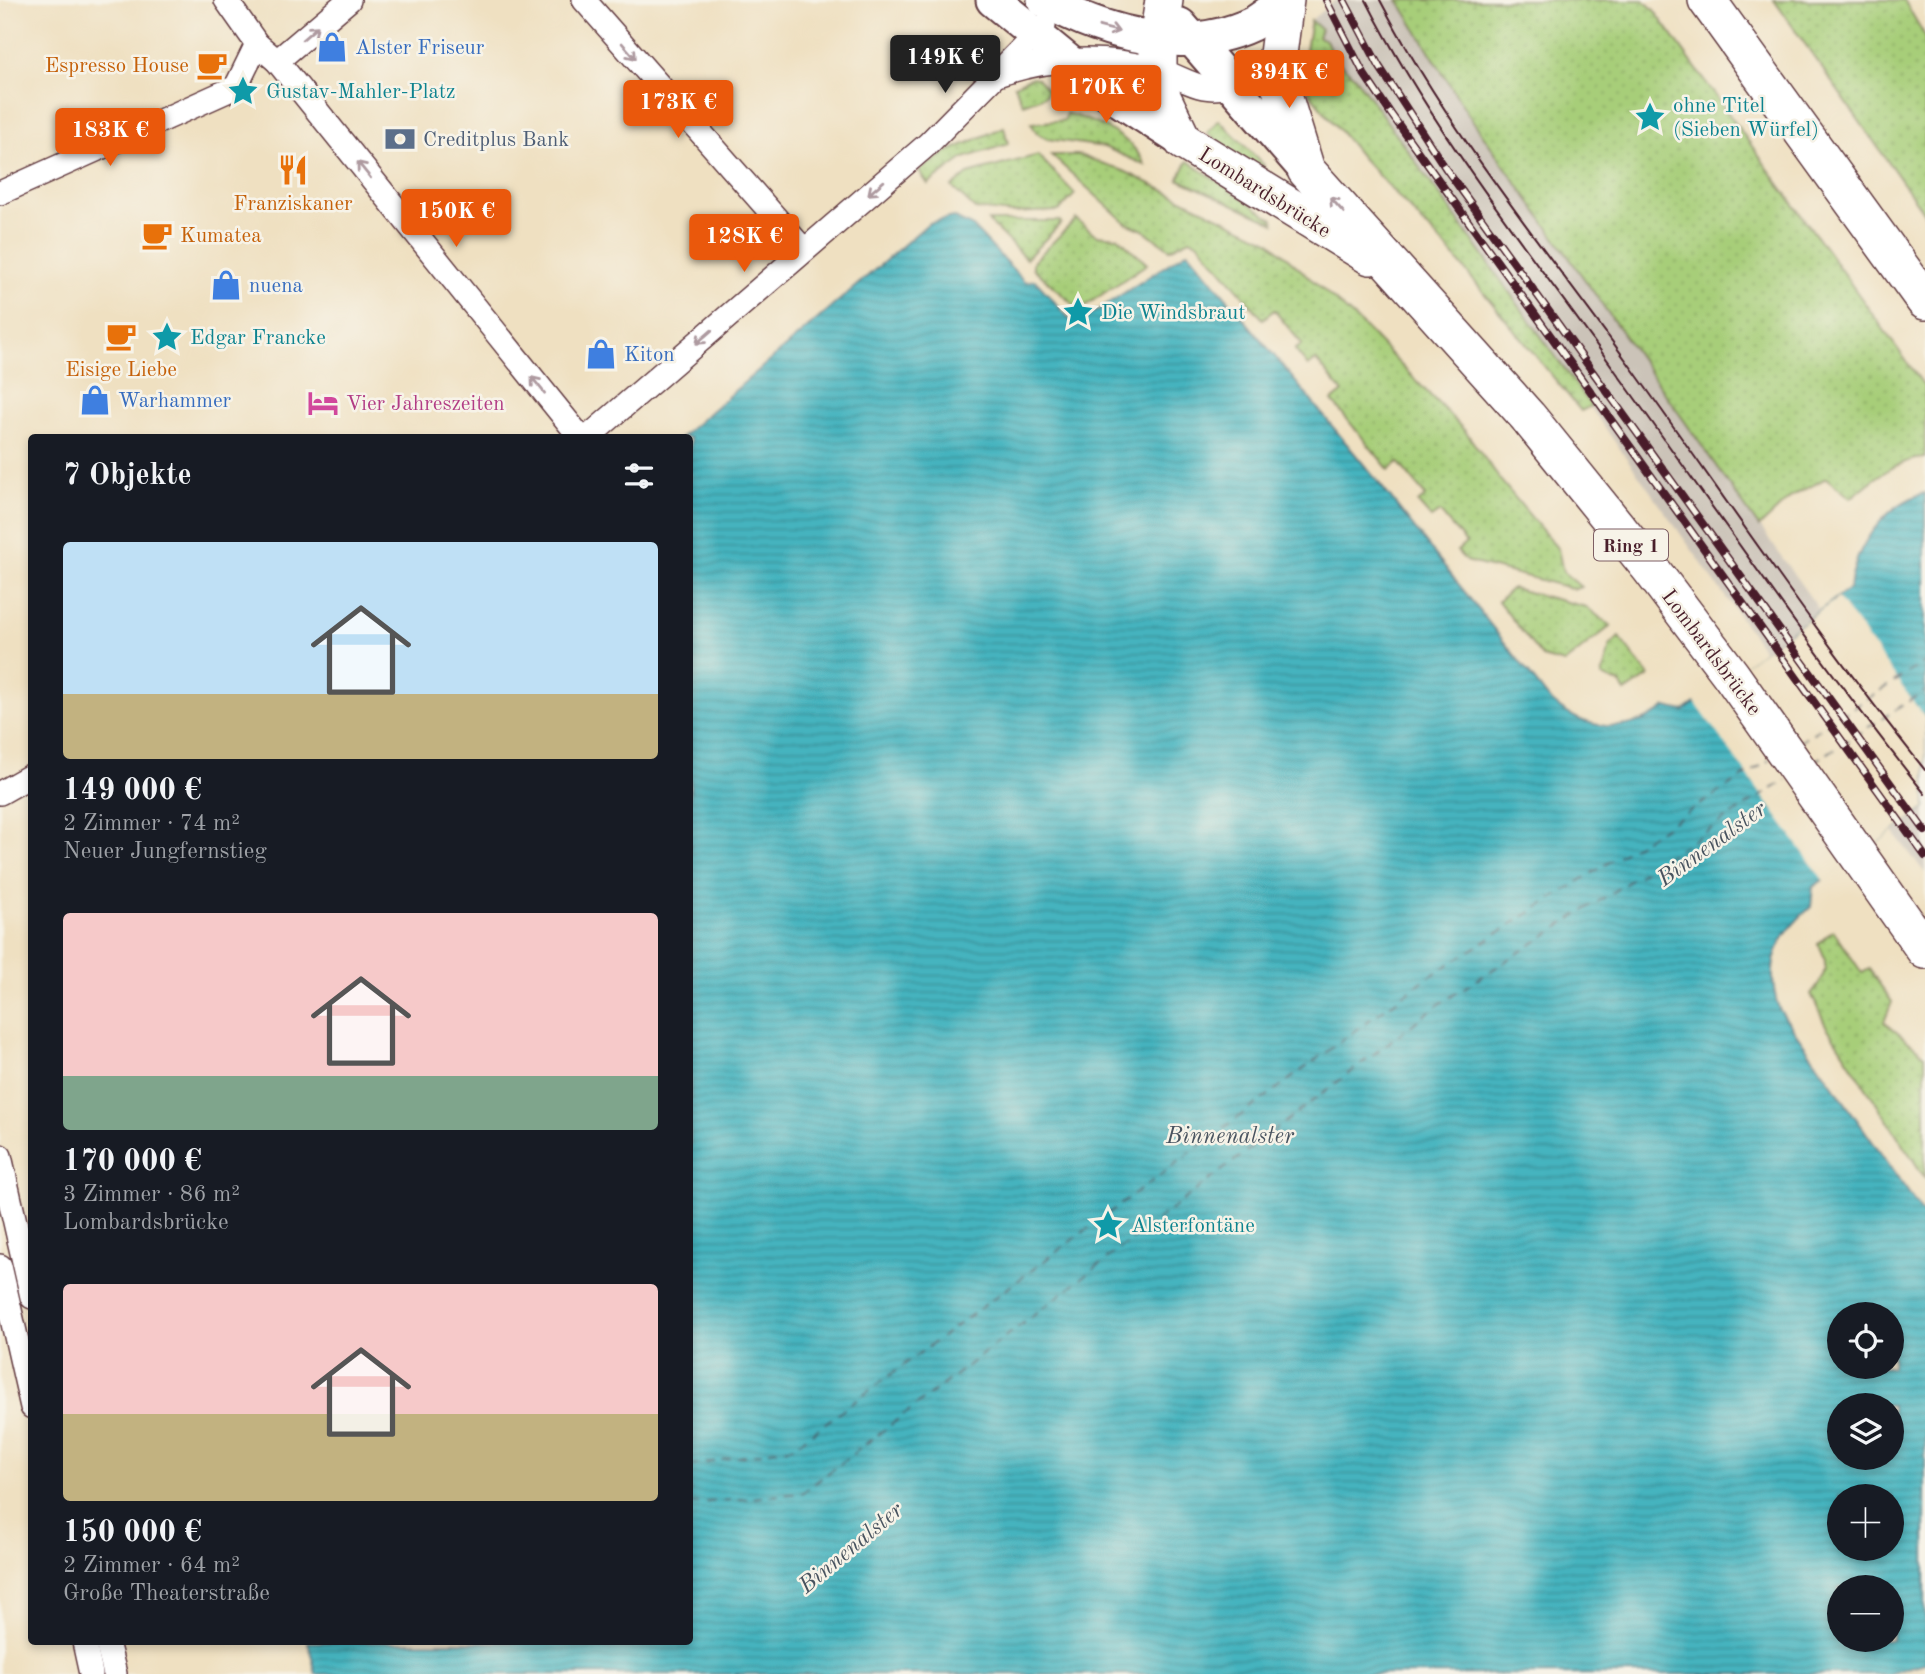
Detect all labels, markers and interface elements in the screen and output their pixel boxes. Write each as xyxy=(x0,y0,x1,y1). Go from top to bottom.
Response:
one-way arrow xyxy=(1097,23,1119,36)
one-way arrow xyxy=(301,25,319,41)
shop icon: Alster Friseur xyxy=(315,30,349,64)
pin: 149K € xyxy=(888,36,1002,95)
place label: Alster Friseur xyxy=(355,38,485,59)
one-way arrow xyxy=(621,42,637,60)
text: 149K € xyxy=(906,46,984,69)
cafe icon: Espresso House xyxy=(195,48,229,82)
pin: 394K € xyxy=(1232,50,1346,110)
place label: Espresso House xyxy=(45,56,189,77)
text: 394K € xyxy=(1250,61,1328,84)
pin: 170K € xyxy=(1049,66,1163,125)
place icon: Gustav-Mahler-Platz xyxy=(226,74,260,108)
text: 170K € xyxy=(1067,76,1145,99)
pin: 173K € xyxy=(621,80,735,140)
place label: Gustav-Mahler-Platz xyxy=(266,82,455,103)
text: 173K € xyxy=(639,91,717,114)
place label: ohne Titel (Sieben Würfel) xyxy=(1673,96,1819,141)
place icon: ohne Titel (Sieben Würfel) xyxy=(1633,100,1667,134)
pin: 183K € xyxy=(53,108,167,168)
text: 183K € xyxy=(71,119,149,142)
bank icon: Creditplus Bank xyxy=(383,122,417,156)
place label: Creditplus Bank xyxy=(423,130,569,151)
street label: Lombardsbrücke xyxy=(1194,144,1334,242)
restaurant icon: Franziskaner xyxy=(276,153,310,187)
one-way arrow xyxy=(356,161,372,179)
one-way arrow xyxy=(867,180,885,196)
pin: 150K € xyxy=(399,190,513,249)
place label: Franziskaner xyxy=(233,194,353,215)
one-way arrow xyxy=(1329,196,1345,214)
text: 150K € xyxy=(417,200,495,223)
pin: 128K € xyxy=(687,215,801,274)
cafe icon: Kumatea xyxy=(140,218,174,252)
text: 128K € xyxy=(705,225,783,248)
place label: Kumatea xyxy=(180,226,262,247)
shop icon: nuena xyxy=(209,268,243,302)
place label: nuena xyxy=(249,276,303,297)
place icon: Die Windsbraut xyxy=(1061,295,1095,329)
place label: Die Windsbraut xyxy=(1101,303,1245,324)
cafe icon: Eisige Liebe xyxy=(104,319,138,353)
place icon: Edgar Francke xyxy=(150,320,184,354)
place label: Edgar Francke xyxy=(190,328,326,349)
one-way arrow xyxy=(695,329,713,345)
shop icon: Kiton xyxy=(584,337,618,371)
place label: Kiton xyxy=(624,345,675,366)
place label: Eisige Liebe xyxy=(65,360,177,381)
one-way arrow xyxy=(530,376,546,394)
shop icon: Warhammer xyxy=(78,383,112,417)
hotel icon: Vier Jahreszeiten xyxy=(306,386,340,420)
place label: Warhammer xyxy=(118,391,232,412)
place label: Vier Jahreszeiten xyxy=(346,394,505,415)
icon: filters xyxy=(620,457,658,495)
text: 7 Objekte xyxy=(63,461,192,491)
road number: Ring 1 xyxy=(1594,530,1668,560)
street label: Lombardsbrücke xyxy=(1657,586,1765,720)
icon: home xyxy=(298,587,424,713)
text: 149 000 € xyxy=(63,776,202,806)
water label: Binnenalster xyxy=(1653,797,1771,892)
text: 2 Zimmer · 74 m² xyxy=(63,812,240,835)
text: Neuer Jungfernstieg xyxy=(63,840,267,863)
icon: home xyxy=(298,958,424,1084)
water label: Binnenalster xyxy=(1165,1125,1295,1148)
text: 170 000 € xyxy=(63,1147,202,1177)
text: 3 Zimmer · 86 m² xyxy=(63,1183,240,1206)
place icon: Alsterfontäne xyxy=(1091,1208,1125,1242)
text: Lombardsbrücke xyxy=(63,1211,229,1234)
place label: Alsterfontäne xyxy=(1131,1216,1255,1237)
map controls xyxy=(1827,1302,1904,1652)
button: locate xyxy=(1827,1302,1904,1379)
icon: home xyxy=(298,1329,424,1455)
button: layers xyxy=(1827,1393,1904,1470)
button: + xyxy=(1827,1484,1904,1561)
water label: Binnenalster xyxy=(794,1498,908,1599)
text: 150 000 € xyxy=(63,1518,202,1548)
text: 2 Zimmer · 64 m² xyxy=(63,1554,240,1577)
button: − xyxy=(1827,1575,1904,1652)
text: Große Theaterstraße xyxy=(63,1582,270,1605)

